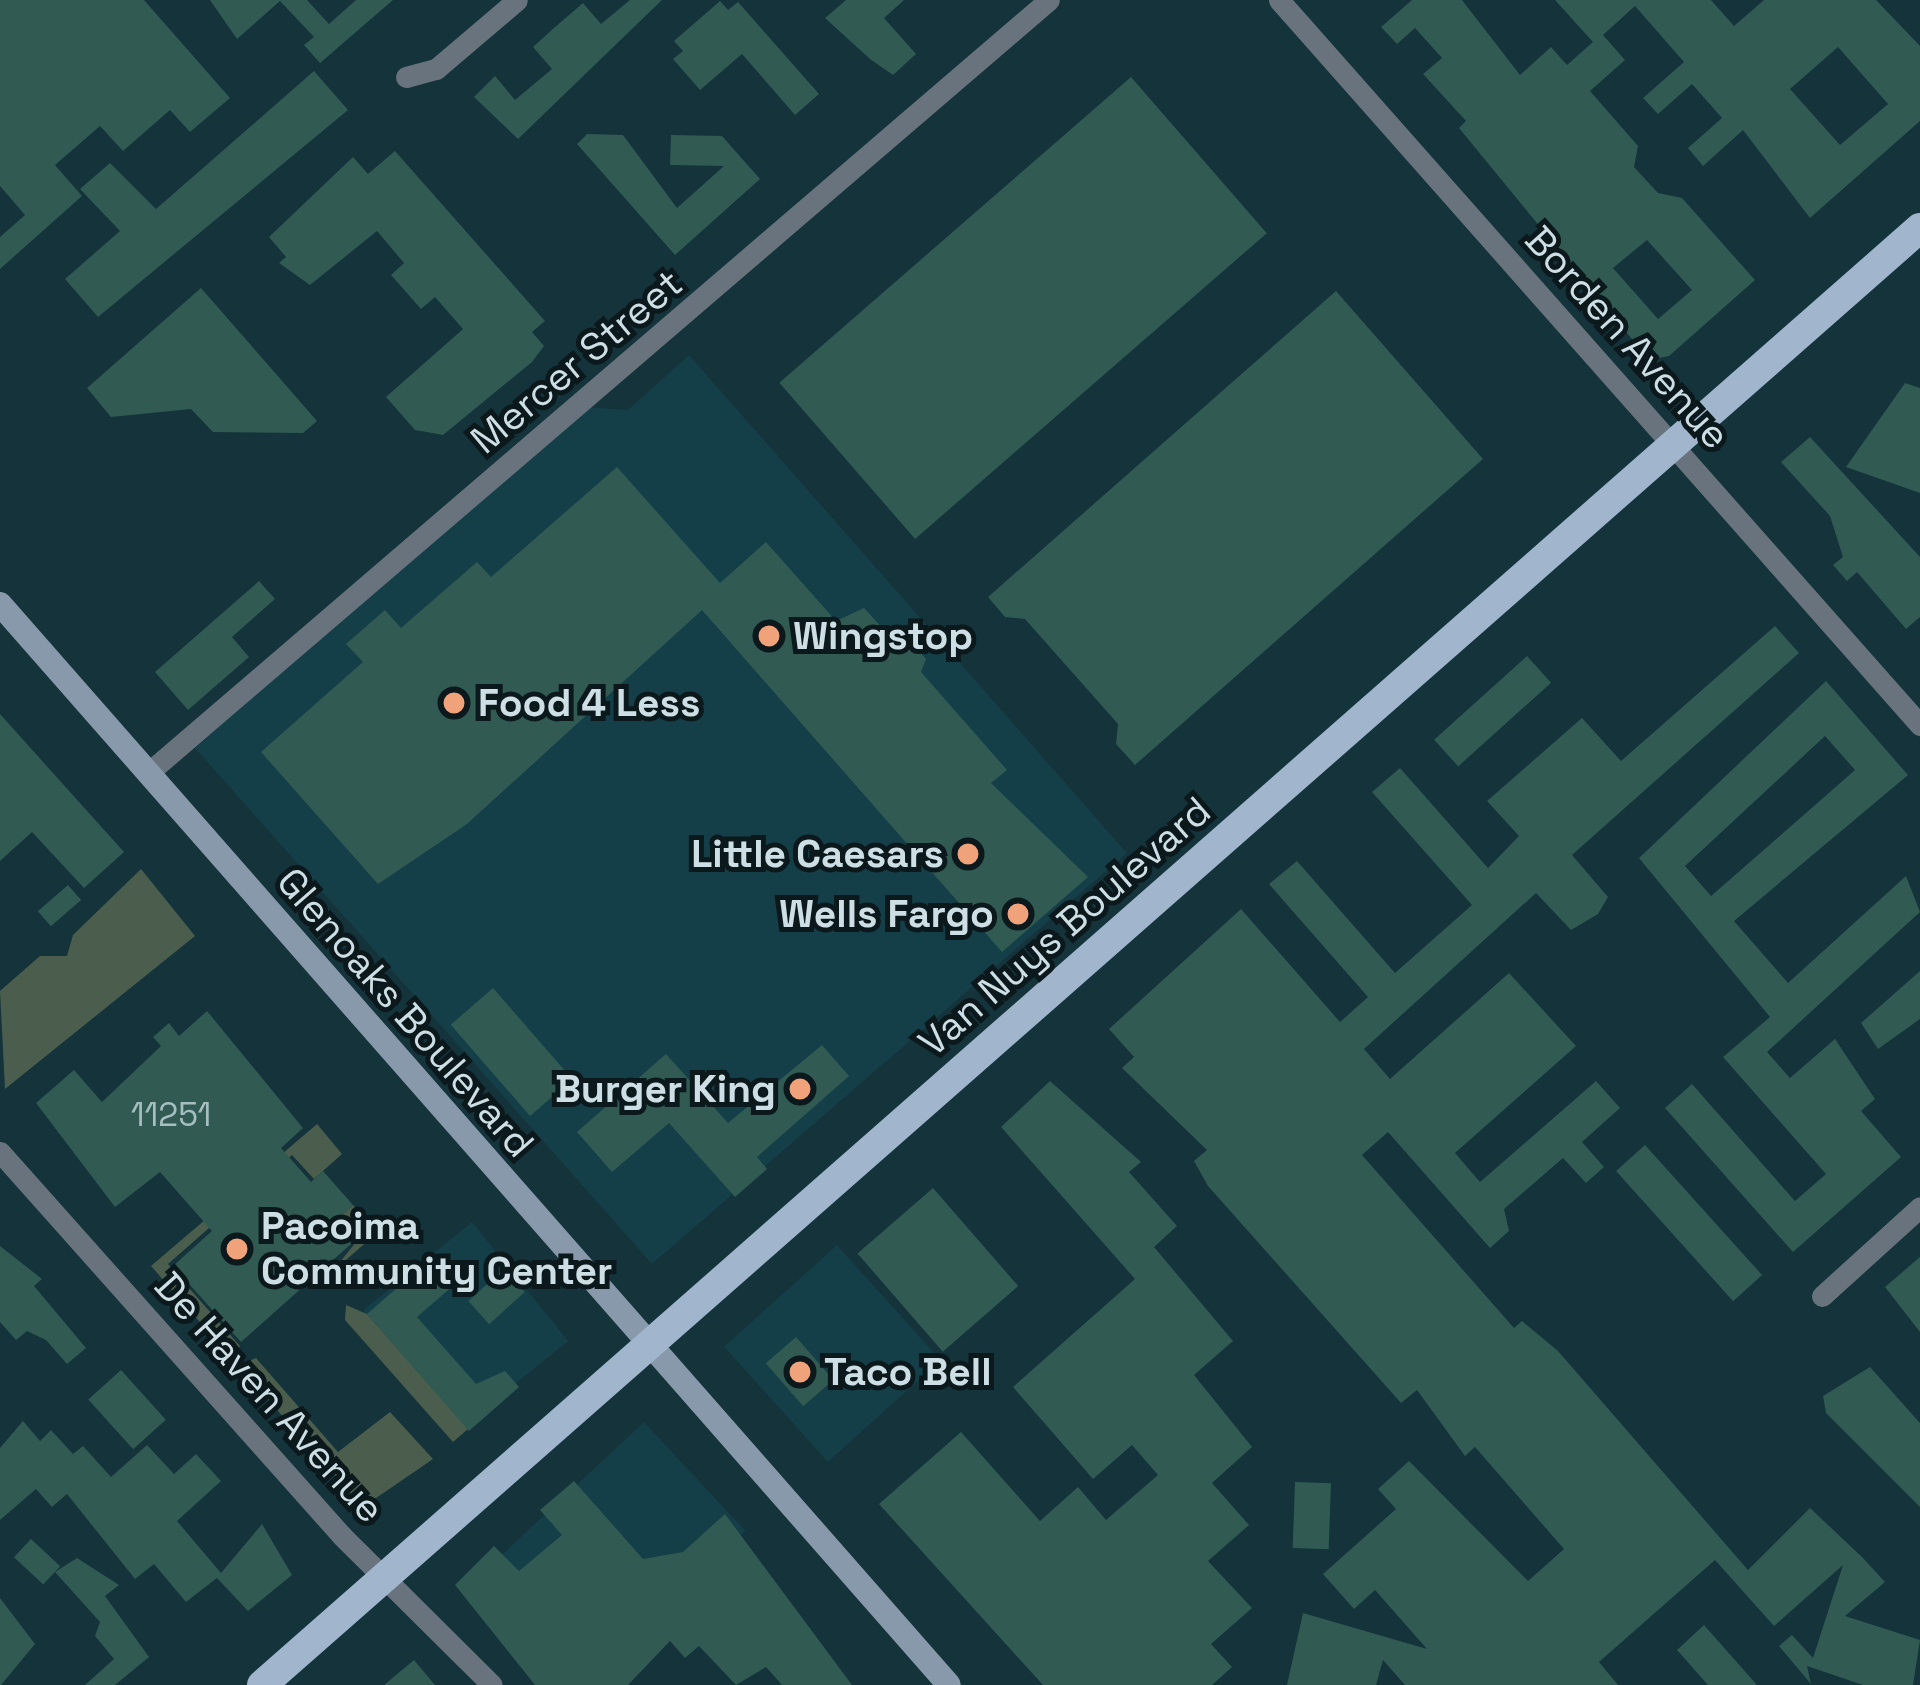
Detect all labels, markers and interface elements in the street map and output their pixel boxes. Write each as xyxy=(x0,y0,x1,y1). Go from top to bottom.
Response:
street label: Borden Avenue xyxy=(1515,217,1739,459)
street label: Mercer Street xyxy=(462,260,692,464)
place label: Wingstop xyxy=(793,613,973,659)
marker: Wingstop xyxy=(756,623,782,649)
place label: Food 4 Less xyxy=(478,680,700,726)
marker: Food 4 Less xyxy=(441,690,467,716)
street label: Van Nuys Boulevard xyxy=(910,788,1220,1066)
place label: Little Caesars xyxy=(691,831,944,877)
marker: Little Caesars xyxy=(955,841,981,867)
street label: Glenoaks Boulevard xyxy=(267,859,543,1167)
place label: Wells Fargo xyxy=(779,891,994,937)
marker: Wells Fargo xyxy=(1005,901,1031,927)
place label: Burger King xyxy=(555,1066,776,1112)
marker: Burger King xyxy=(787,1076,813,1102)
house number: 11251 xyxy=(131,1096,211,1136)
place label: Pacoima Community Center xyxy=(261,1204,613,1295)
marker: Pacoima Community Center xyxy=(224,1236,250,1262)
street label: De Haven Avenue xyxy=(144,1263,394,1533)
place label: Taco Bell xyxy=(824,1349,992,1395)
marker: Taco Bell xyxy=(787,1359,813,1385)

